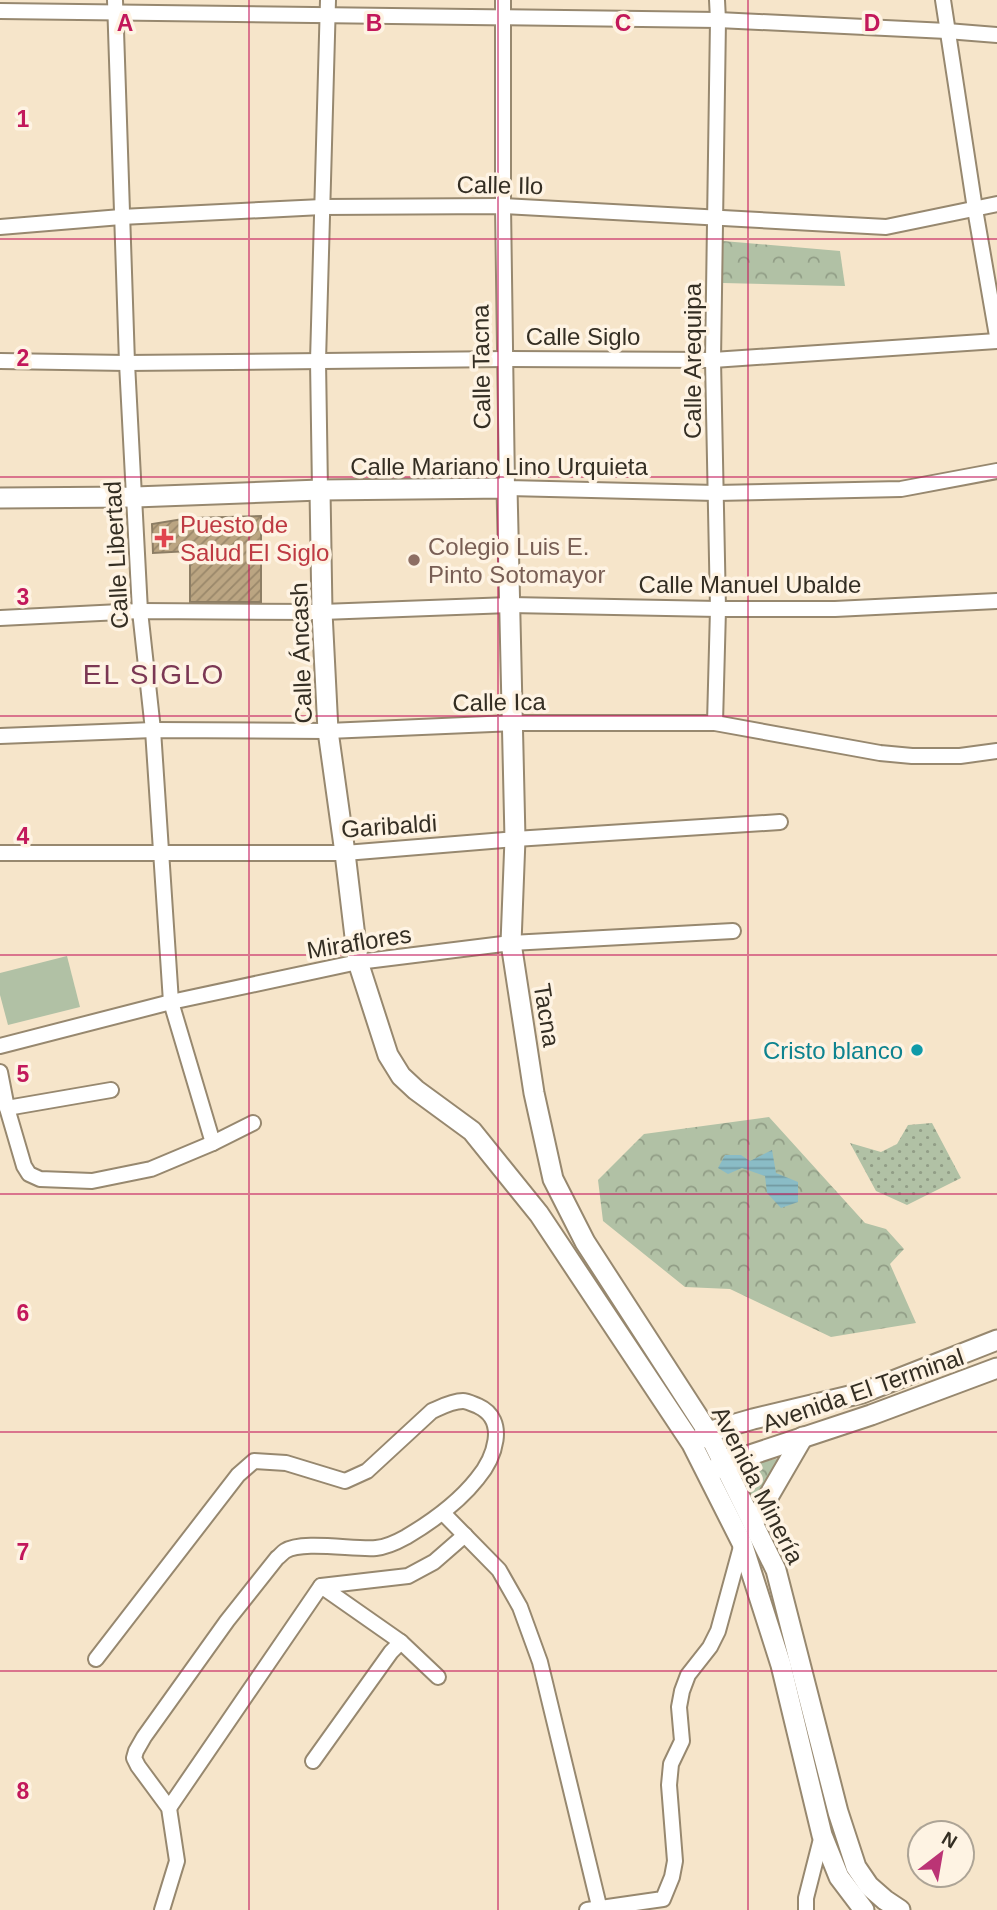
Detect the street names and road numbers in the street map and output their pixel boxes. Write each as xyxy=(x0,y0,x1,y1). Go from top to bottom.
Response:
street label: Calle Ilo xyxy=(456,171,544,199)
street label: Calle Arequipa xyxy=(679,282,706,439)
street label: Calle Tacna xyxy=(466,304,496,430)
street label: Calle Siglo xyxy=(526,323,640,350)
street label: Calle Mariano Lino Urquieta xyxy=(350,453,648,480)
street label: Calle Libertad xyxy=(99,480,133,630)
street label: Calle Manuel Ubalde xyxy=(639,571,861,598)
street label: Calle Áncash xyxy=(285,582,317,724)
street label: Calle Ica xyxy=(452,688,547,716)
street label: Garibaldi xyxy=(340,809,438,843)
street label: Miraflores xyxy=(305,920,413,964)
street label: Tacna xyxy=(529,981,565,1049)
street label: Avenida El Terminal xyxy=(759,1343,967,1437)
street label: Avenida Minería xyxy=(707,1402,810,1569)

